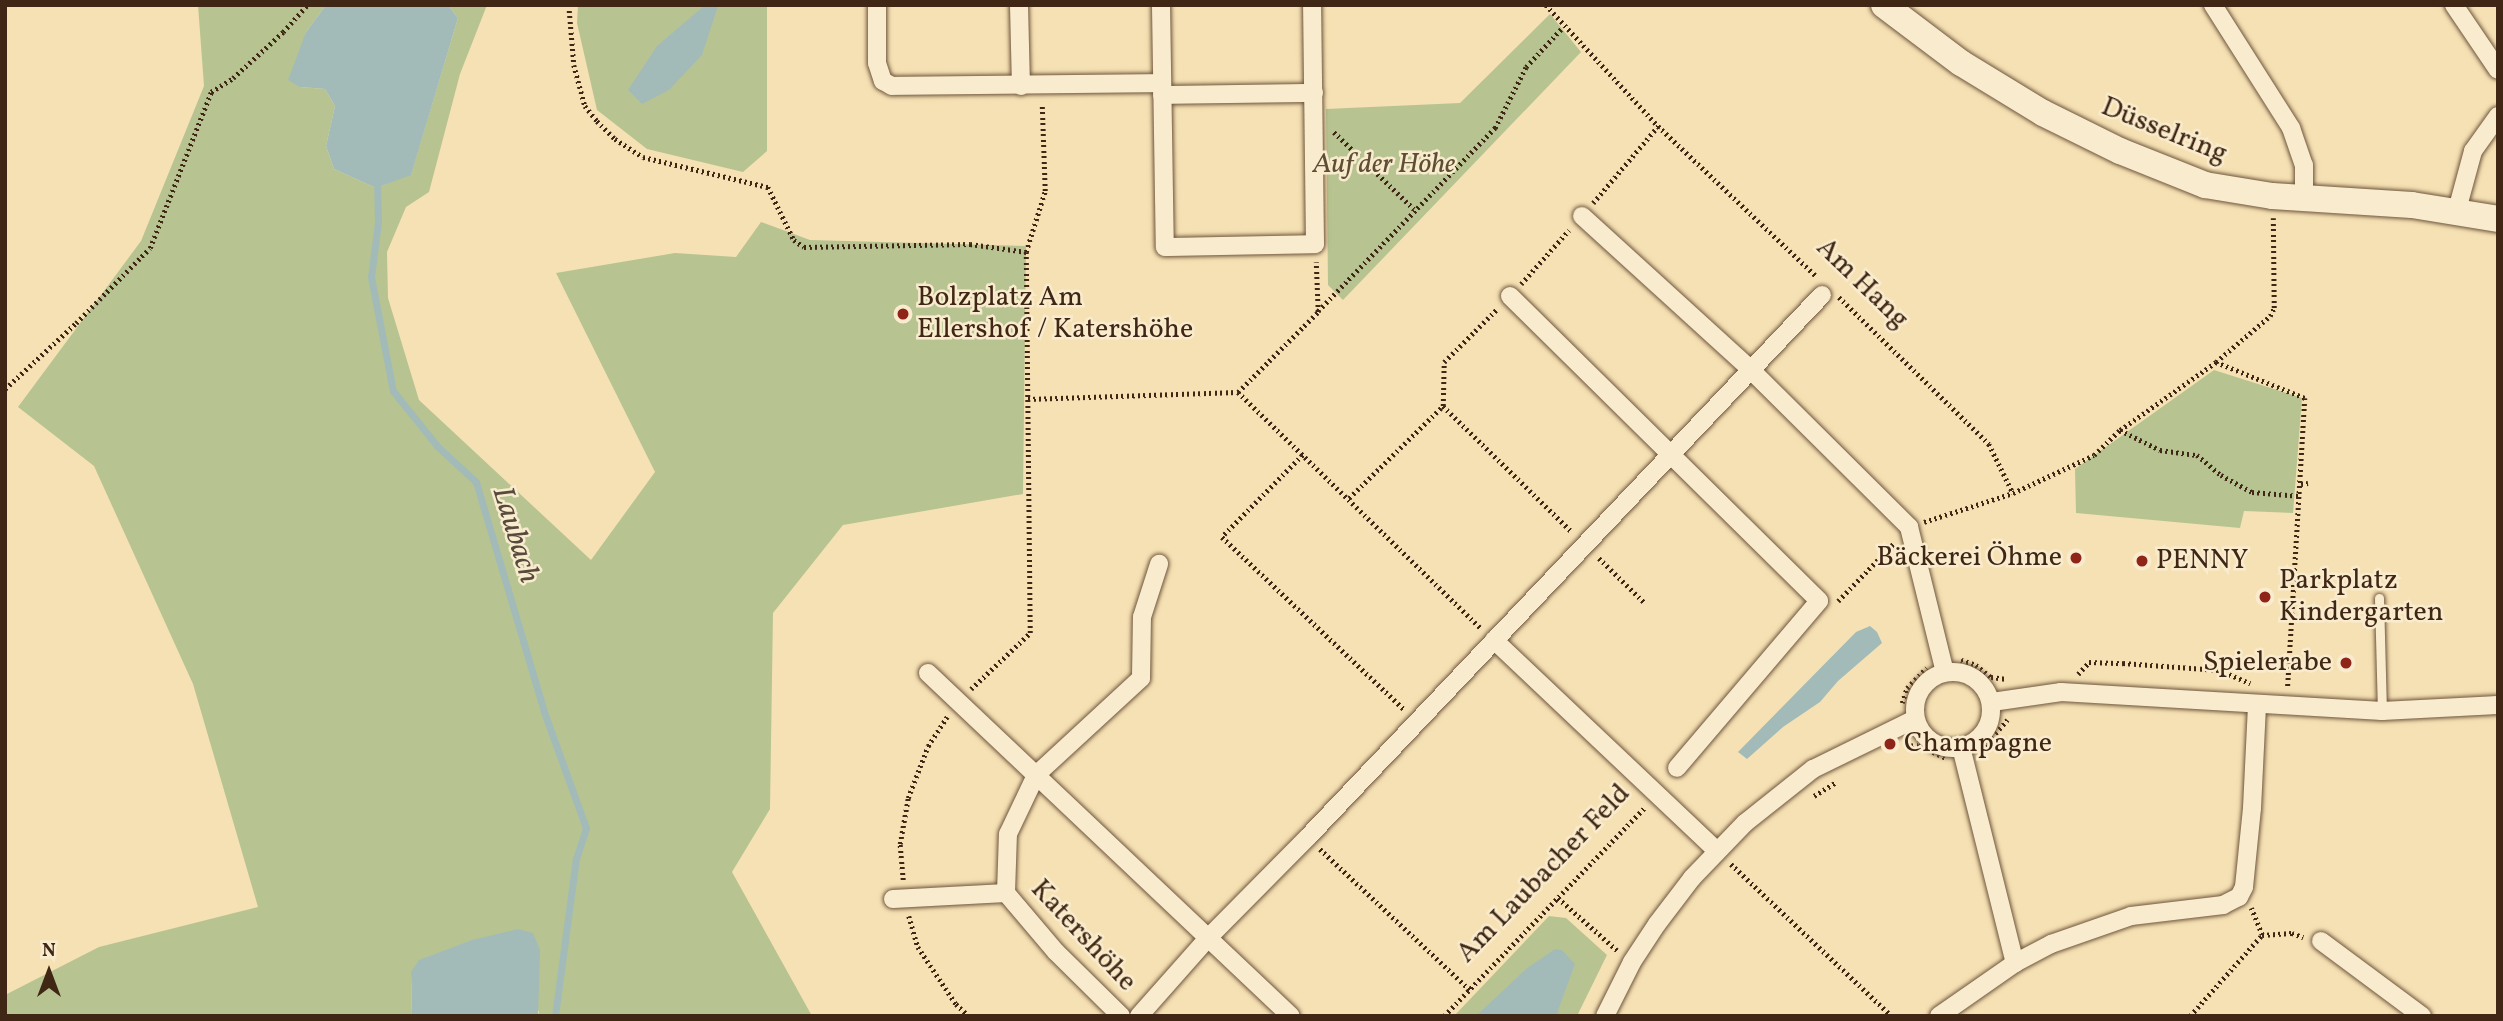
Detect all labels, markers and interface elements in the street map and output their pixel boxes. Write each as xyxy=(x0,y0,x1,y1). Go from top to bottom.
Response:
street label: Düsselring xyxy=(2096,91,2232,171)
park label: Auf der Höhe xyxy=(1313,148,1455,182)
street label: Am Hang xyxy=(1809,232,1915,336)
place label: Bolzplatz Am Ellershof / Katershöhe xyxy=(917,281,1190,347)
marker: Bolzplatz Am Ellershof / Katershöhe xyxy=(895,306,911,322)
water label: Laubach xyxy=(483,483,547,587)
place label: Bäckerei Öhme xyxy=(1876,541,2062,575)
place label: PENNY xyxy=(2156,544,2248,578)
marker: Bäckerei Öhme xyxy=(2068,550,2084,566)
marker: PENNY xyxy=(2134,553,2150,569)
place label: Parkplatz Kindergarten xyxy=(2279,564,2443,630)
marker: Parkplatz Kindergarten xyxy=(2257,589,2273,605)
place label: Spielerabe xyxy=(2203,646,2332,680)
marker: Spielerabe xyxy=(2338,655,2354,671)
place label: Champagne xyxy=(1904,727,2052,761)
marker: Champagne xyxy=(1882,736,1898,752)
street label: Am Laubacher Feld xyxy=(1450,778,1638,970)
street label: Katershöhe xyxy=(1023,873,1143,999)
north arrow xyxy=(14,937,84,1007)
text: N xyxy=(42,938,56,964)

